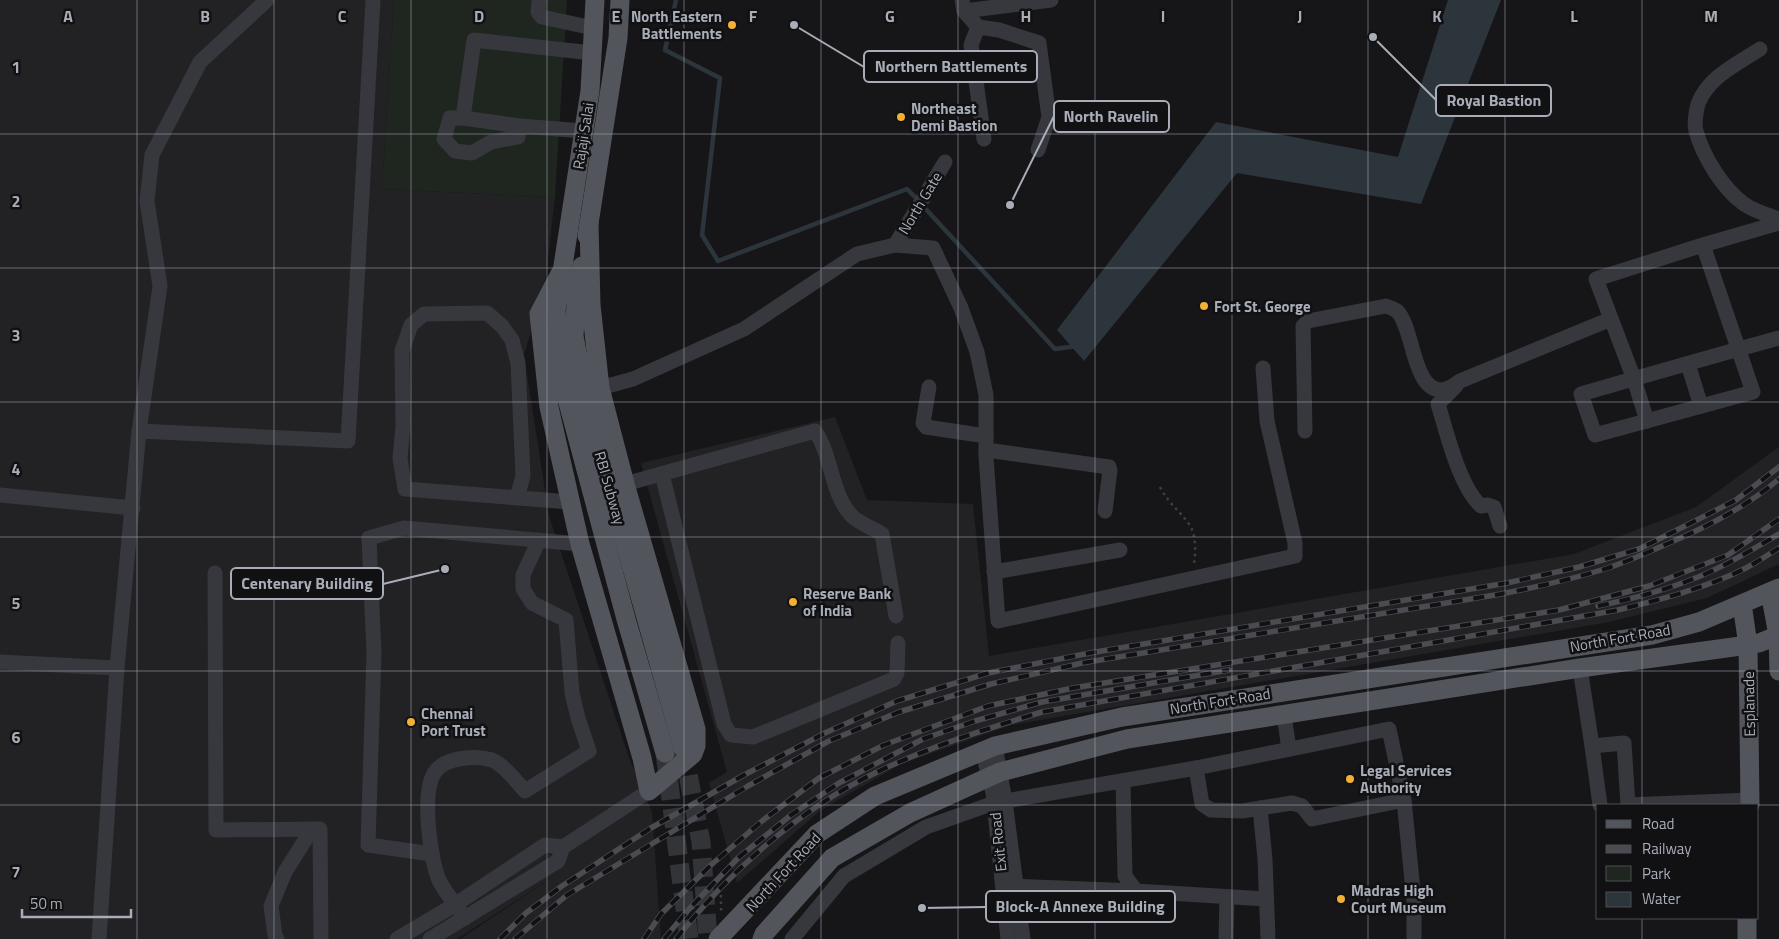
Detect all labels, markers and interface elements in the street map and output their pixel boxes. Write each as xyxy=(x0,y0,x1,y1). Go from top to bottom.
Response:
text: A xyxy=(63,4,73,28)
text: B xyxy=(200,4,210,28)
text: C xyxy=(338,4,347,28)
text: D xyxy=(474,4,484,28)
text: E xyxy=(612,4,621,28)
text: F xyxy=(749,4,758,28)
text: G xyxy=(885,4,895,28)
text: H xyxy=(1021,4,1031,28)
text: I xyxy=(1161,4,1165,28)
text: J xyxy=(1298,4,1302,28)
text: K xyxy=(1432,4,1442,28)
text: L xyxy=(1570,4,1578,28)
text: M xyxy=(1704,4,1718,28)
place label: North Eastern Battlements xyxy=(631,5,722,45)
marker: North Eastern Battlements xyxy=(726,19,738,31)
callout: Northern Battlements xyxy=(864,51,1037,82)
text: Northern Battlements xyxy=(875,54,1027,78)
text: 1 xyxy=(12,55,20,79)
callout: Royal Bastion xyxy=(1436,85,1551,116)
text: Royal Bastion xyxy=(1447,88,1541,112)
place label: Northeast Demi Bastion xyxy=(911,97,997,137)
street label: Rajaji Salai xyxy=(566,101,600,171)
callout: North Ravelin xyxy=(1054,101,1169,132)
text: North Ravelin xyxy=(1064,104,1158,128)
marker: Northeast Demi Bastion xyxy=(895,111,907,123)
street label: North Gate xyxy=(892,167,948,239)
text: 2 xyxy=(12,189,20,213)
place label: Fort St. George xyxy=(1214,295,1311,318)
marker: Fort St. George xyxy=(1198,300,1210,312)
text: 3 xyxy=(12,323,20,347)
street label: RBI Subway xyxy=(589,449,631,527)
text: 4 xyxy=(12,457,21,481)
callout: Centenary Building xyxy=(231,568,383,599)
text: Centenary Building xyxy=(241,571,373,595)
place label: Reserve Bank of India xyxy=(803,582,892,622)
text: 5 xyxy=(12,591,21,615)
marker: Reserve Bank of India xyxy=(787,596,799,608)
street label: North Fort Road xyxy=(1568,618,1672,658)
street label: Esplanade xyxy=(1737,671,1761,737)
street label: North Fort Road xyxy=(1168,682,1272,720)
place label: Chennai Port Trust xyxy=(421,702,486,742)
marker: Chennai Port Trust xyxy=(405,716,417,728)
text: 6 xyxy=(12,725,21,749)
place label: Legal Services Authority xyxy=(1360,759,1452,799)
marker: Legal Services Authority xyxy=(1344,773,1356,785)
legend xyxy=(1596,804,1759,919)
street label: Exit Road xyxy=(983,811,1013,873)
text: Road xyxy=(1642,812,1674,835)
street label: North Fort Road xyxy=(740,827,826,917)
text: Railway xyxy=(1642,837,1692,860)
text: 7 xyxy=(12,860,20,884)
text: Park xyxy=(1642,862,1671,885)
place label: Madras High Court Museum xyxy=(1351,879,1446,919)
scale bar xyxy=(22,886,131,918)
text: Water xyxy=(1642,887,1681,910)
callout: Block-A Annexe Building xyxy=(986,891,1175,922)
text: 50 m xyxy=(30,892,63,915)
marker: Madras High Court Museum xyxy=(1335,893,1347,905)
text: Block-A Annexe Building xyxy=(995,894,1165,918)

